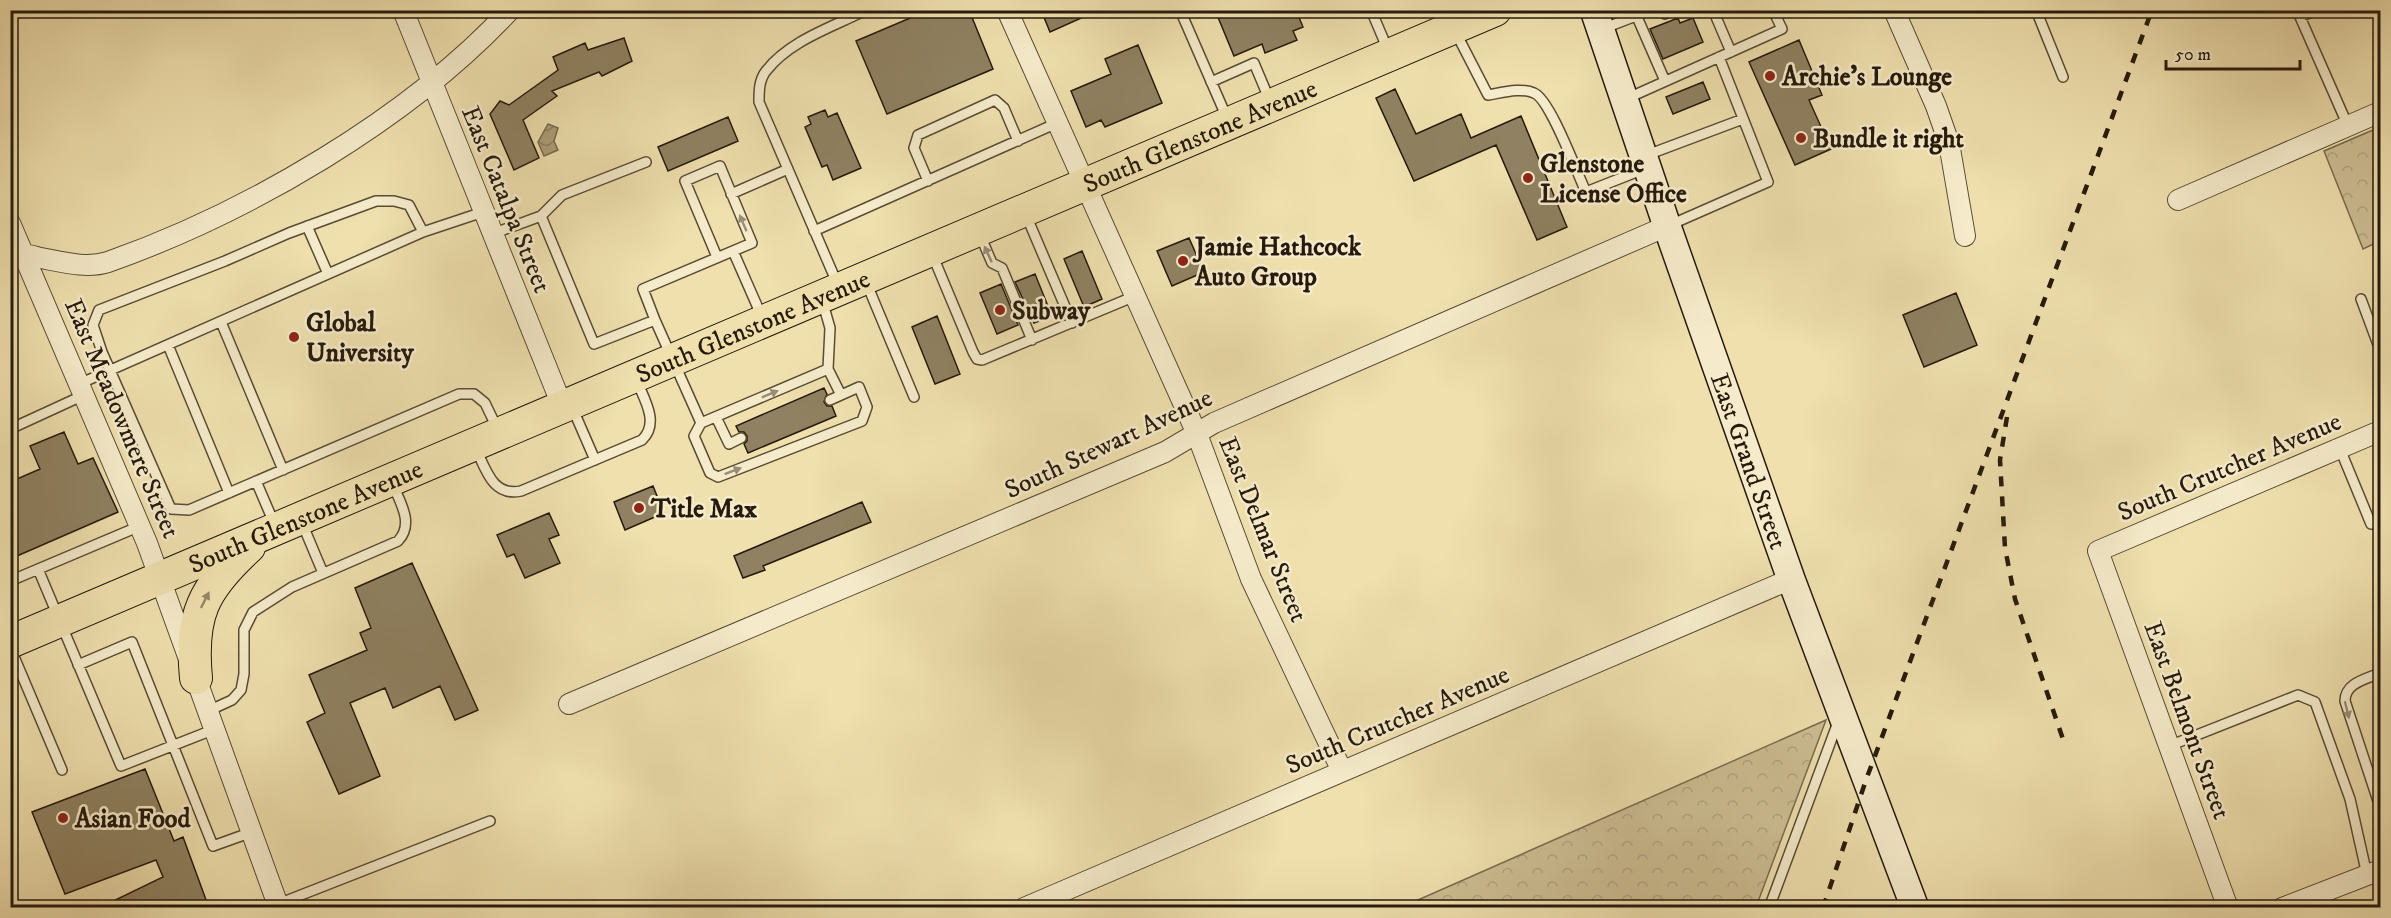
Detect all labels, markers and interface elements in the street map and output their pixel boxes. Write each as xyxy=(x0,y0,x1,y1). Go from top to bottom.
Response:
scale bar xyxy=(2166,33,2300,71)
text: 50 m xyxy=(2175,44,2211,66)
place label: Archie's Lounge xyxy=(1781,61,1952,94)
marker: Archie's Lounge xyxy=(1763,69,1777,83)
street label: South Glenstone Avenue xyxy=(1078,73,1322,201)
street label: East Catalpa Street xyxy=(453,101,558,298)
place label: Bundle it right xyxy=(1813,123,1965,156)
marker: Bundle it right xyxy=(1794,131,1808,145)
place label: Glenstone License Office xyxy=(1540,148,1687,211)
marker: Glenstone License Office xyxy=(1521,171,1535,185)
one-way arrow xyxy=(738,214,747,232)
place label: Jamie Hathcock Auto Group xyxy=(1192,231,1362,294)
one-way arrow xyxy=(983,244,993,262)
marker: Jamie Hathcock Auto Group xyxy=(1176,254,1190,268)
street label: South Glenstone Avenue xyxy=(631,263,875,392)
street label: East Meadowmere Street xyxy=(56,294,187,543)
place label: Subway xyxy=(1012,295,1091,328)
marker: Subway xyxy=(993,303,1007,317)
place label: Global University xyxy=(306,307,414,370)
marker: Global University xyxy=(287,330,301,344)
street label: East Grand Street xyxy=(1702,369,1794,554)
street label: South Stewart Avenue xyxy=(1000,382,1218,507)
one-way arrow xyxy=(761,389,779,398)
street label: South Crutcher Avenue xyxy=(2113,405,2346,529)
street label: East Delmar Street xyxy=(1210,432,1315,627)
street label: South Glenstone Avenue xyxy=(184,453,428,582)
one-way arrow xyxy=(724,466,742,475)
place label: Title Max xyxy=(650,493,757,526)
marker: Title Max xyxy=(632,501,646,515)
one-way arrow xyxy=(201,592,210,609)
street label: East Belmont Street xyxy=(2136,617,2238,824)
street label: South Crutcher Avenue xyxy=(1281,658,1514,782)
one-way arrow xyxy=(2343,701,2353,719)
place label: Asian Food xyxy=(74,803,192,836)
marker: Asian Food xyxy=(56,811,70,825)

